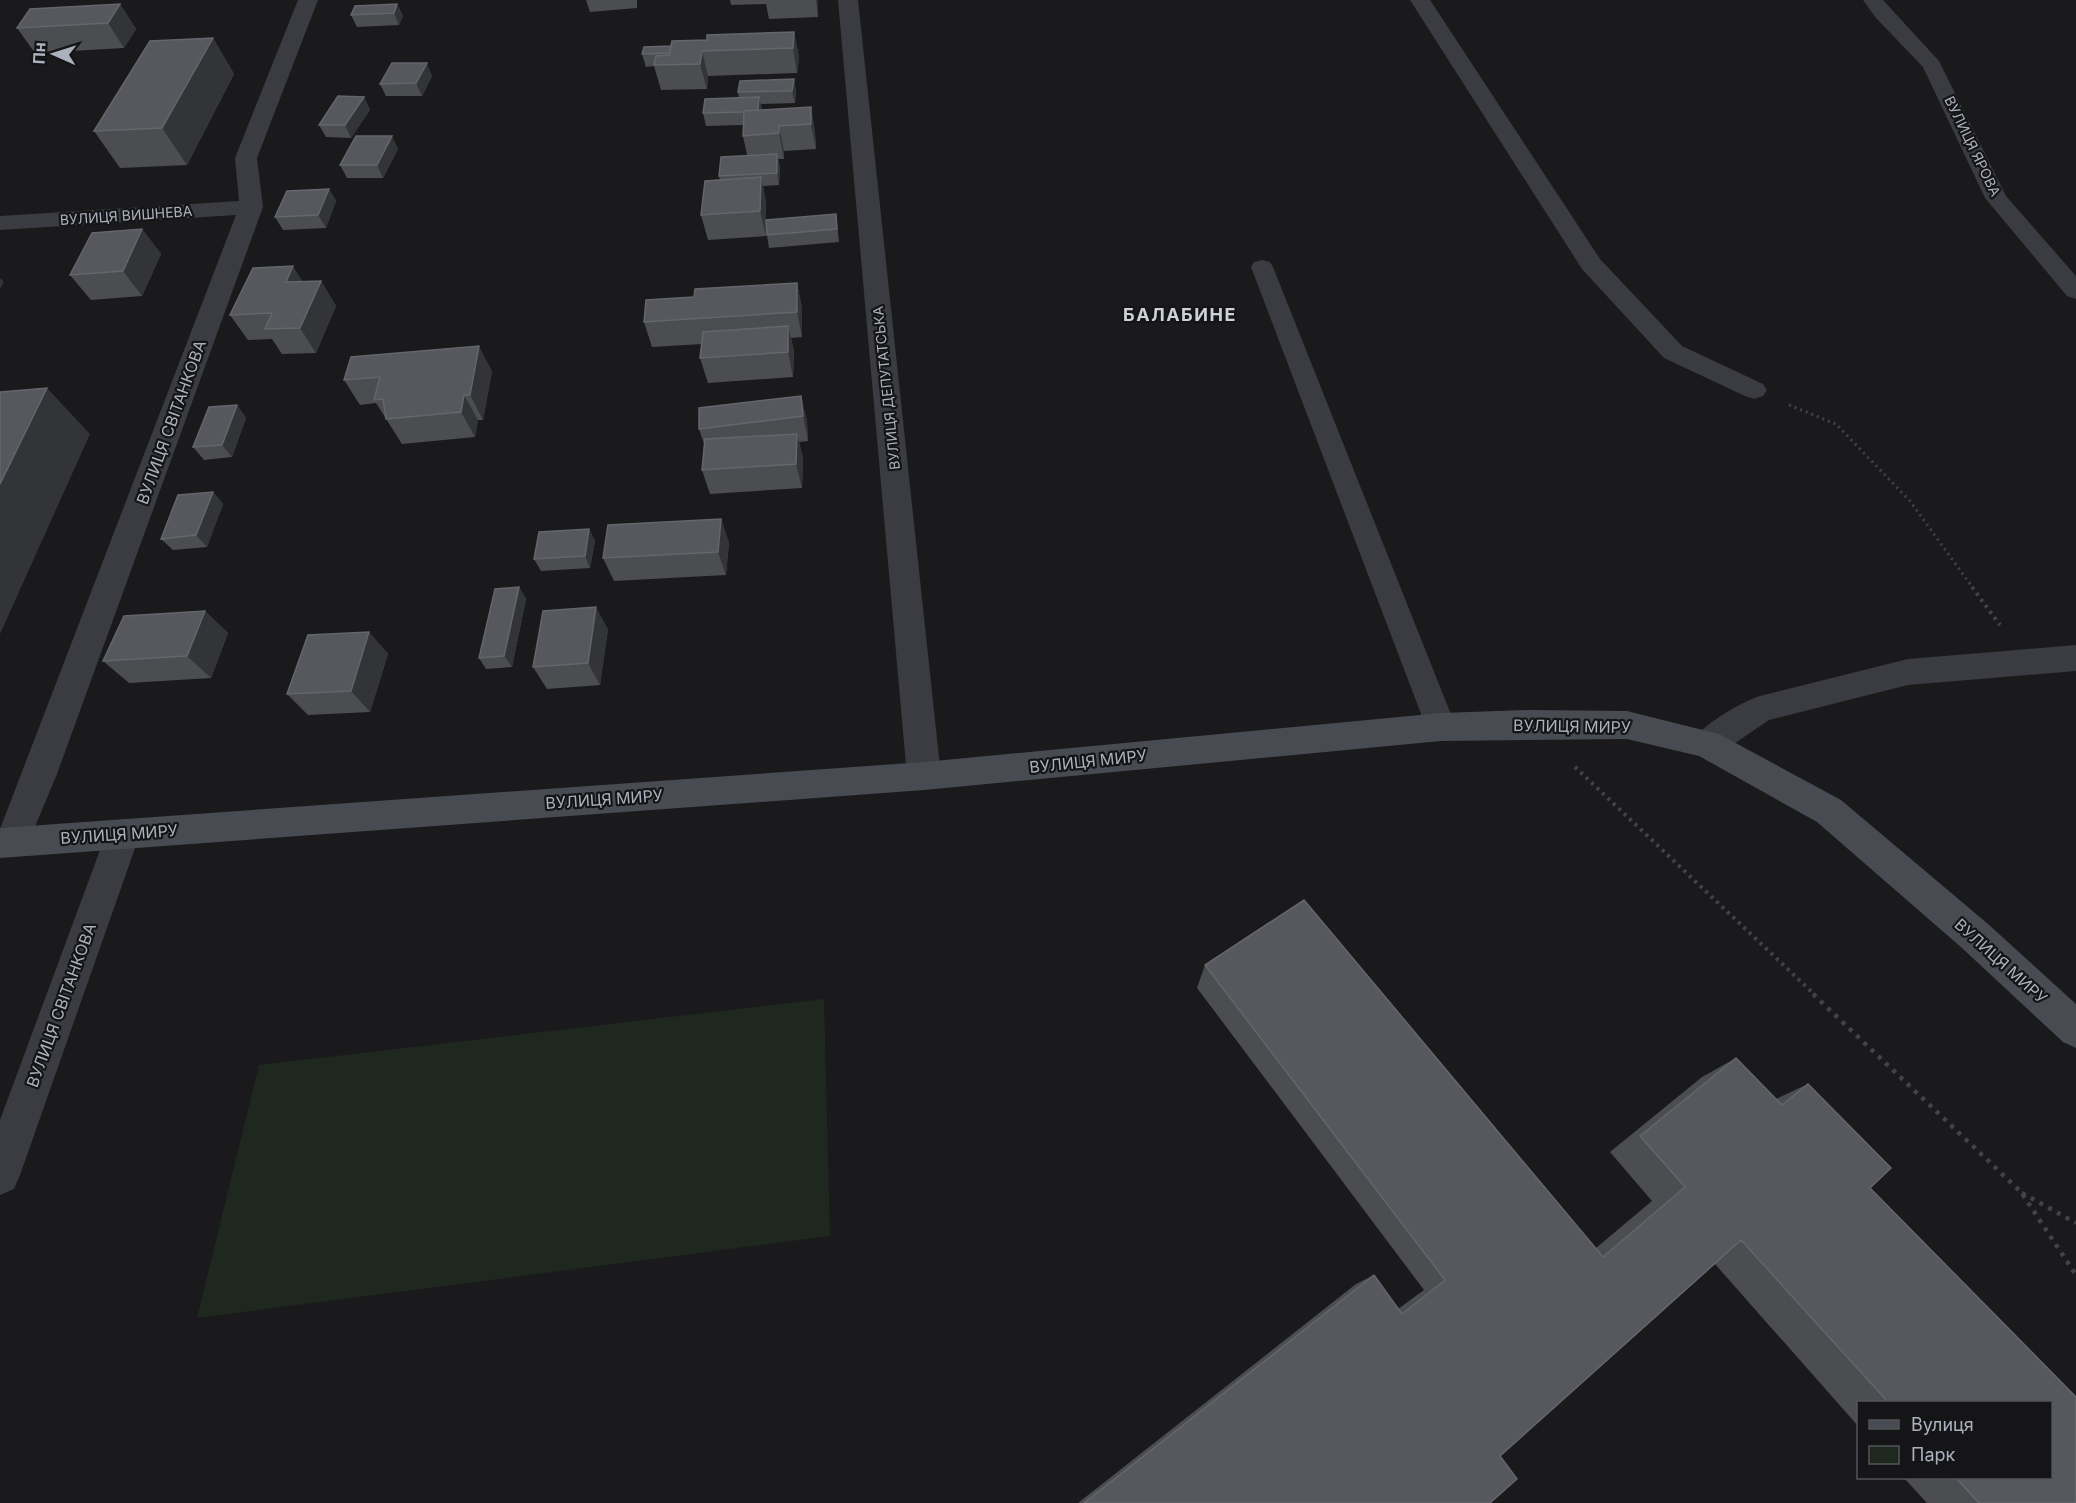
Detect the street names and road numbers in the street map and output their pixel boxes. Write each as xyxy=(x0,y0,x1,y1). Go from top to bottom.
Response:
street label: ВУЛИЦЯ ЯРОВА xyxy=(1941,93,2005,199)
street label: ВУЛИЦЯ ВИШНЕВА xyxy=(59,202,193,228)
street label: ВУЛИЦЯ ДЕПУТАТСЬКА xyxy=(869,305,903,471)
street label: ВУЛИЦЯ СВІТАНКОВА xyxy=(132,337,210,507)
street label: ВУЛИЦЯ МИРУ xyxy=(1513,715,1631,737)
street label: ВУЛИЦЯ МИРУ xyxy=(1028,745,1148,777)
street label: ВУЛИЦЯ МИРУ xyxy=(545,785,663,813)
street label: ВУЛИЦЯ МИРУ xyxy=(60,820,178,848)
street label: ВУЛИЦЯ МИРУ xyxy=(1951,914,2051,1008)
street label: ВУЛИЦЯ СВІТАНКОВА xyxy=(22,920,100,1090)

